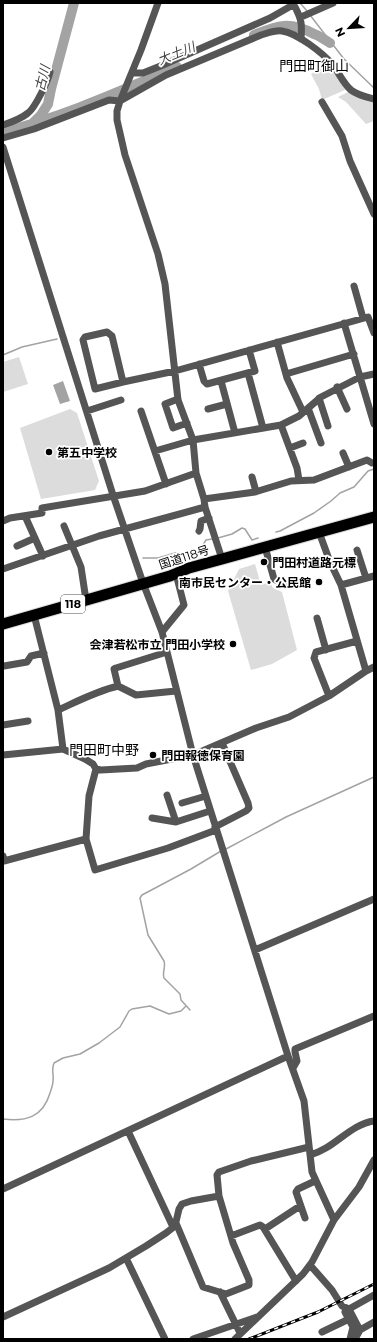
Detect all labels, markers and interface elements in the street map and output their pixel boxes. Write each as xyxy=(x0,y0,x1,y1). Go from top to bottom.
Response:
north arrow xyxy=(329,8,369,48)
text: N xyxy=(332,25,348,39)
water label: 大土川 xyxy=(155,38,199,68)
district label: 門田町御山 xyxy=(279,57,349,75)
water label: 古川 xyxy=(31,62,53,93)
place label: 第五中学校 xyxy=(57,445,117,460)
marker: 第五中学校 xyxy=(44,447,54,457)
street label: 国道118号 xyxy=(157,542,211,572)
place label: 門田村道路元標 xyxy=(272,555,356,570)
marker: 門田村道路元標 xyxy=(259,557,269,567)
place label: 南市民センター・公民館 xyxy=(179,575,311,590)
marker: 南市民センター・公民館 xyxy=(314,577,324,587)
road number: 118 xyxy=(61,595,85,613)
place label: 会津若松市立 門田小学校 xyxy=(90,637,225,652)
marker: 会津若松市立 門田小学校 xyxy=(228,639,238,649)
district label: 門田町中野 xyxy=(69,741,139,759)
place label: 門田報徳保育園 xyxy=(161,748,245,763)
marker: 門田報徳保育園 xyxy=(148,750,158,760)

